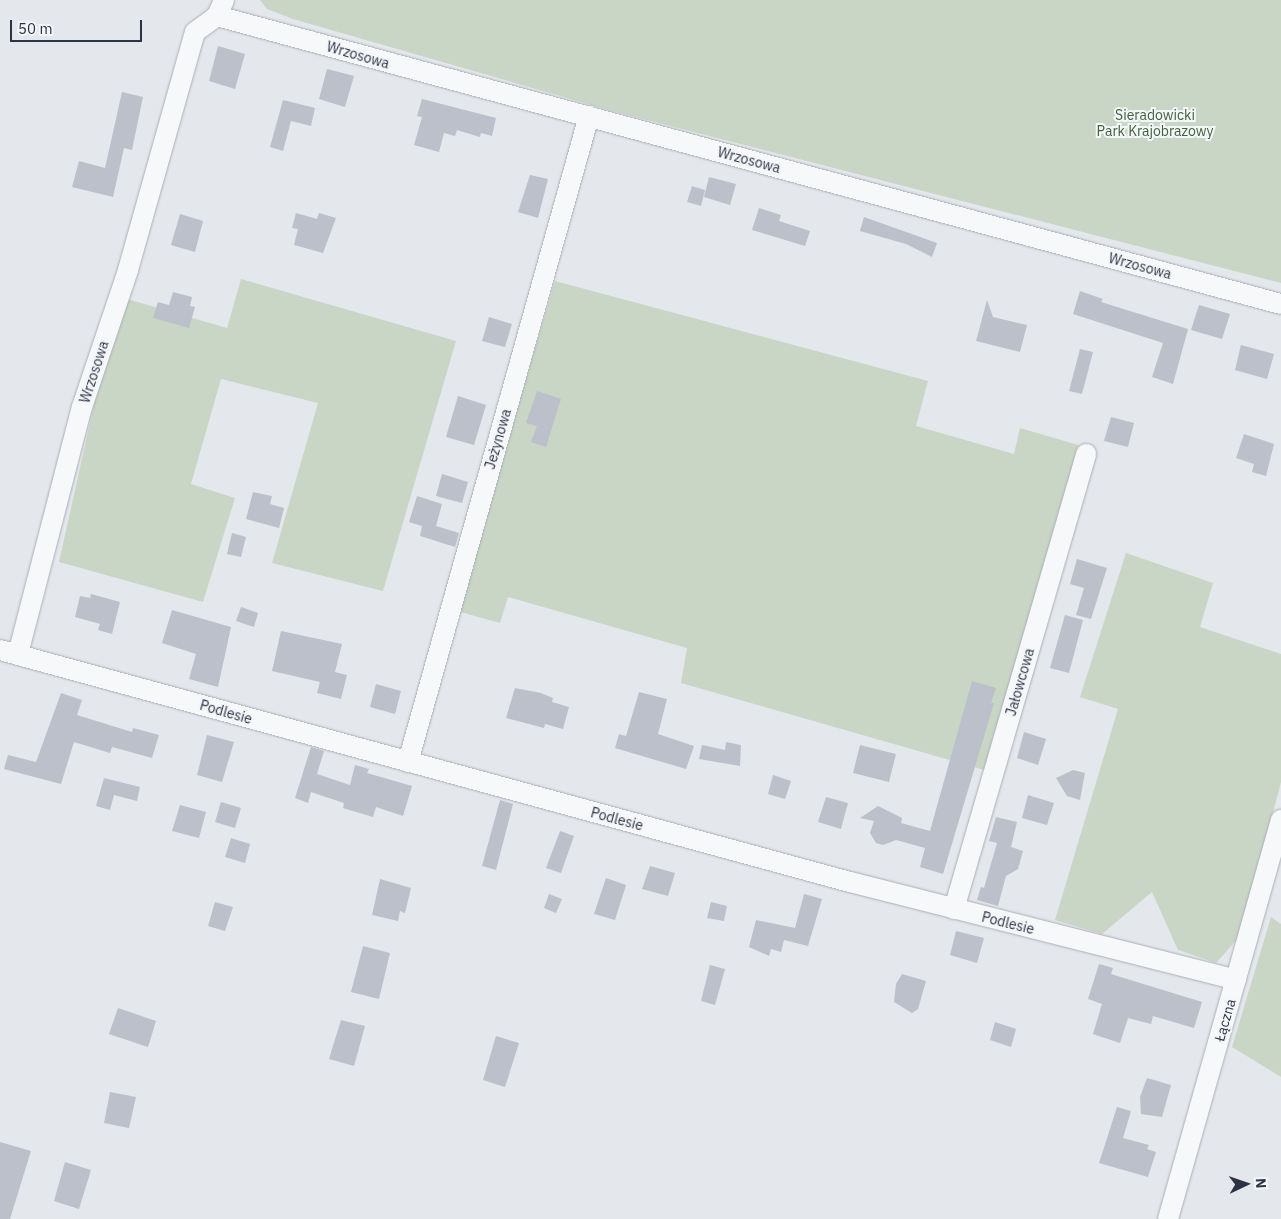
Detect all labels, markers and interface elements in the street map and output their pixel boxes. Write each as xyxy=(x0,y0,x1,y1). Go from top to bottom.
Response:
scale bar xyxy=(12,10,145,42)
text: 50 m xyxy=(18,19,53,38)
street label: Wrzosowa xyxy=(325,38,391,72)
park label: Sieradowicki Park Krajobrazowy xyxy=(1097,107,1213,140)
street label: Wrzosowa xyxy=(716,144,782,176)
street label: Wrzosowa xyxy=(1107,250,1173,282)
street label: Wrzosowa xyxy=(76,339,112,405)
street label: Jeżynowa xyxy=(481,407,515,471)
street label: Jałowcowa xyxy=(1002,646,1038,718)
street label: Podlesie xyxy=(198,697,254,727)
street label: Podlesie xyxy=(589,804,645,834)
street label: Podlesie xyxy=(980,908,1036,938)
street label: Łączna xyxy=(1211,997,1239,1043)
north arrow xyxy=(1221,1159,1271,1209)
text: N xyxy=(1252,1178,1270,1189)

